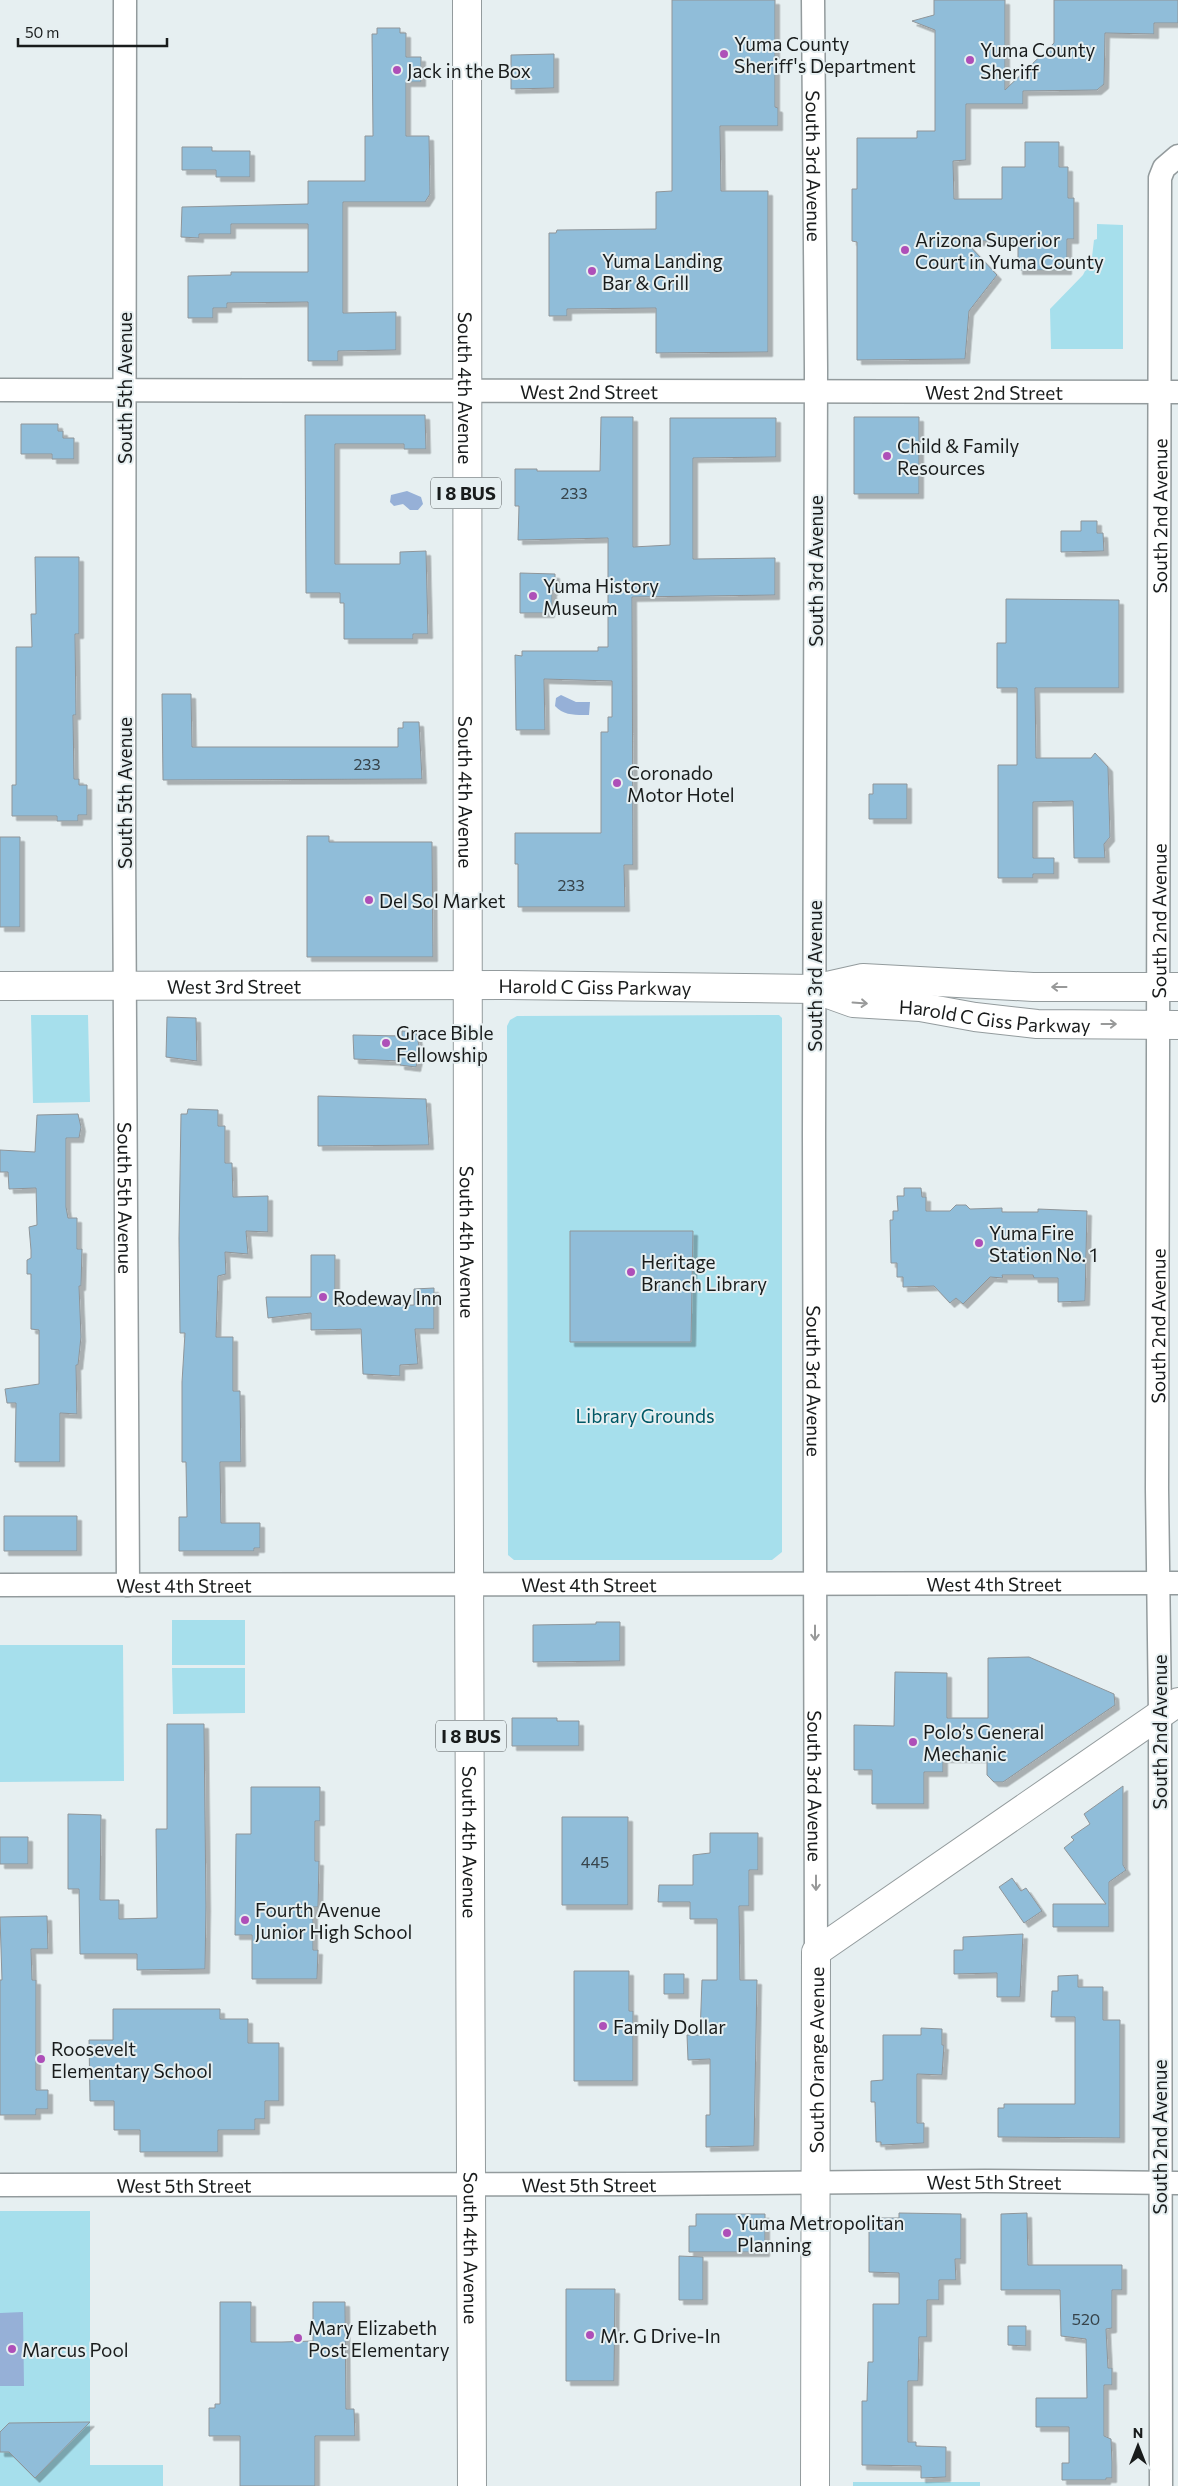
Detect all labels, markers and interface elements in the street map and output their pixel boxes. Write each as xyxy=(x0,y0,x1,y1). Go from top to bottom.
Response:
scale bar xyxy=(18,15,166,47)
text: 50 m xyxy=(25,23,59,41)
place label: Yuma County Sheriff's Department xyxy=(734,32,916,77)
place label: Yuma County Sheriff xyxy=(980,38,1096,83)
marker: Yuma County Sheriff's Department xyxy=(718,48,730,60)
marker: Yuma County Sheriff xyxy=(964,54,976,66)
place label: Jack in the Box xyxy=(407,59,531,82)
marker: Jack in the Box xyxy=(391,64,403,76)
street label: South 3rd Avenue xyxy=(802,90,826,242)
place label: Arizona Superior Court in Yuma County xyxy=(915,228,1104,273)
marker: Arizona Superior Court in Yuma County xyxy=(899,244,911,256)
place label: Yuma Landing Bar & Grill xyxy=(602,249,723,294)
marker: Yuma Landing Bar & Grill xyxy=(586,265,598,277)
street label: South 5th Avenue xyxy=(113,312,136,464)
street label: South 4th Avenue xyxy=(454,312,478,464)
street label: West 2nd Street xyxy=(520,379,658,403)
street label: West 2nd Street xyxy=(925,380,1063,403)
place label: Child & Family Resources xyxy=(897,434,1020,479)
street label: South 2nd Avenue xyxy=(1148,439,1171,594)
marker: Child & Family Resources xyxy=(881,450,893,462)
road number: I 8 BUS xyxy=(431,478,501,508)
house number: 233 xyxy=(560,483,588,502)
street label: South 3rd Avenue xyxy=(804,495,827,647)
place label: Yuma History Museum xyxy=(543,574,659,619)
marker: Yuma History Museum xyxy=(527,590,539,602)
street label: South 4th Avenue xyxy=(455,716,478,868)
street label: South 5th Avenue xyxy=(113,717,136,869)
house number: 233 xyxy=(353,754,381,773)
place label: Coronado Motor Hotel xyxy=(627,761,735,806)
marker: Coronado Motor Hotel xyxy=(611,777,623,789)
street label: South 2nd Avenue xyxy=(1147,844,1170,999)
house number: 233 xyxy=(557,875,585,894)
place label: Del Sol Market xyxy=(379,889,506,912)
marker: Del Sol Market xyxy=(363,894,375,906)
street label: South 3rd Avenue xyxy=(803,900,826,1052)
street label: Harold C Giss Parkway xyxy=(498,973,692,999)
street label: West 3rd Street xyxy=(167,974,302,997)
one-way arrow xyxy=(1052,982,1068,992)
street label: Harold C Giss Parkway xyxy=(898,994,1091,1036)
one-way arrow xyxy=(852,999,868,1008)
one-way arrow xyxy=(1100,1019,1116,1029)
place label: Grace Bible Fellowship xyxy=(396,1021,494,1066)
marker: Grace Bible Fellowship xyxy=(380,1037,392,1049)
street label: South 5th Avenue xyxy=(114,1122,138,1274)
street label: South 4th Avenue xyxy=(456,1166,480,1318)
place label: Yuma Fire Station No. 1 xyxy=(989,1221,1098,1266)
marker: Yuma Fire Station No. 1 xyxy=(973,1237,985,1249)
street label: South 2nd Avenue xyxy=(1146,1249,1169,1404)
place label: Heritage Branch Library xyxy=(641,1250,767,1295)
marker: Heritage Branch Library xyxy=(625,1266,637,1278)
place label: Rodeway Inn xyxy=(333,1286,443,1309)
marker: Rodeway Inn xyxy=(317,1291,329,1303)
street label: South 3rd Avenue xyxy=(803,1305,826,1457)
park label: Library Grounds xyxy=(575,1404,715,1427)
street label: West 4th Street xyxy=(521,1572,657,1596)
street label: West 4th Street xyxy=(926,1572,1062,1595)
street label: West 4th Street xyxy=(116,1573,252,1596)
one-way arrow xyxy=(810,1625,820,1641)
street label: South 2nd Avenue xyxy=(1148,1655,1171,1809)
street label: South 3rd Avenue xyxy=(804,1710,827,1862)
road number: I 8 BUS xyxy=(436,1720,506,1752)
place label: Polo’s General Mechanic xyxy=(923,1720,1044,1765)
marker: Polo’s General Mechanic xyxy=(907,1736,919,1748)
street label: South 4th Avenue xyxy=(459,1766,482,1918)
house number: 445 xyxy=(581,1852,609,1871)
one-way arrow xyxy=(811,1875,821,1891)
place label: Fourth Avenue Junior High School xyxy=(255,1898,412,1943)
marker: Fourth Avenue Junior High School xyxy=(239,1914,251,1926)
street label: South Orange Avenue xyxy=(804,1967,827,2153)
place label: Family Dollar xyxy=(613,2015,726,2038)
marker: Family Dollar xyxy=(597,2020,609,2032)
place label: Roosevelt Elementary School xyxy=(51,2037,212,2082)
marker: Roosevelt Elementary School xyxy=(35,2053,47,2065)
street label: South 2nd Avenue xyxy=(1148,2060,1171,2214)
street label: West 5th Street xyxy=(926,2169,1062,2193)
street label: South 4th Avenue xyxy=(460,2172,483,2324)
street label: West 5th Street xyxy=(521,2172,657,2196)
street label: West 5th Street xyxy=(116,2173,252,2196)
place label: Yuma Metropolitan Planning xyxy=(737,2211,904,2256)
marker: Yuma Metropolitan Planning xyxy=(721,2227,733,2239)
house number: 520 xyxy=(1072,2309,1100,2328)
place label: Mary Elizabeth Post Elementary xyxy=(308,2316,450,2361)
place label: Mr. G Drive-In xyxy=(600,2324,721,2347)
marker: Mr. G Drive-In xyxy=(584,2329,596,2341)
marker: Mary Elizabeth Post Elementary xyxy=(292,2332,304,2344)
place label: Marcus Pool xyxy=(22,2338,129,2361)
marker: Marcus Pool xyxy=(6,2343,18,2355)
north arrow xyxy=(1113,2421,1163,2471)
text: N xyxy=(1133,2424,1143,2441)

